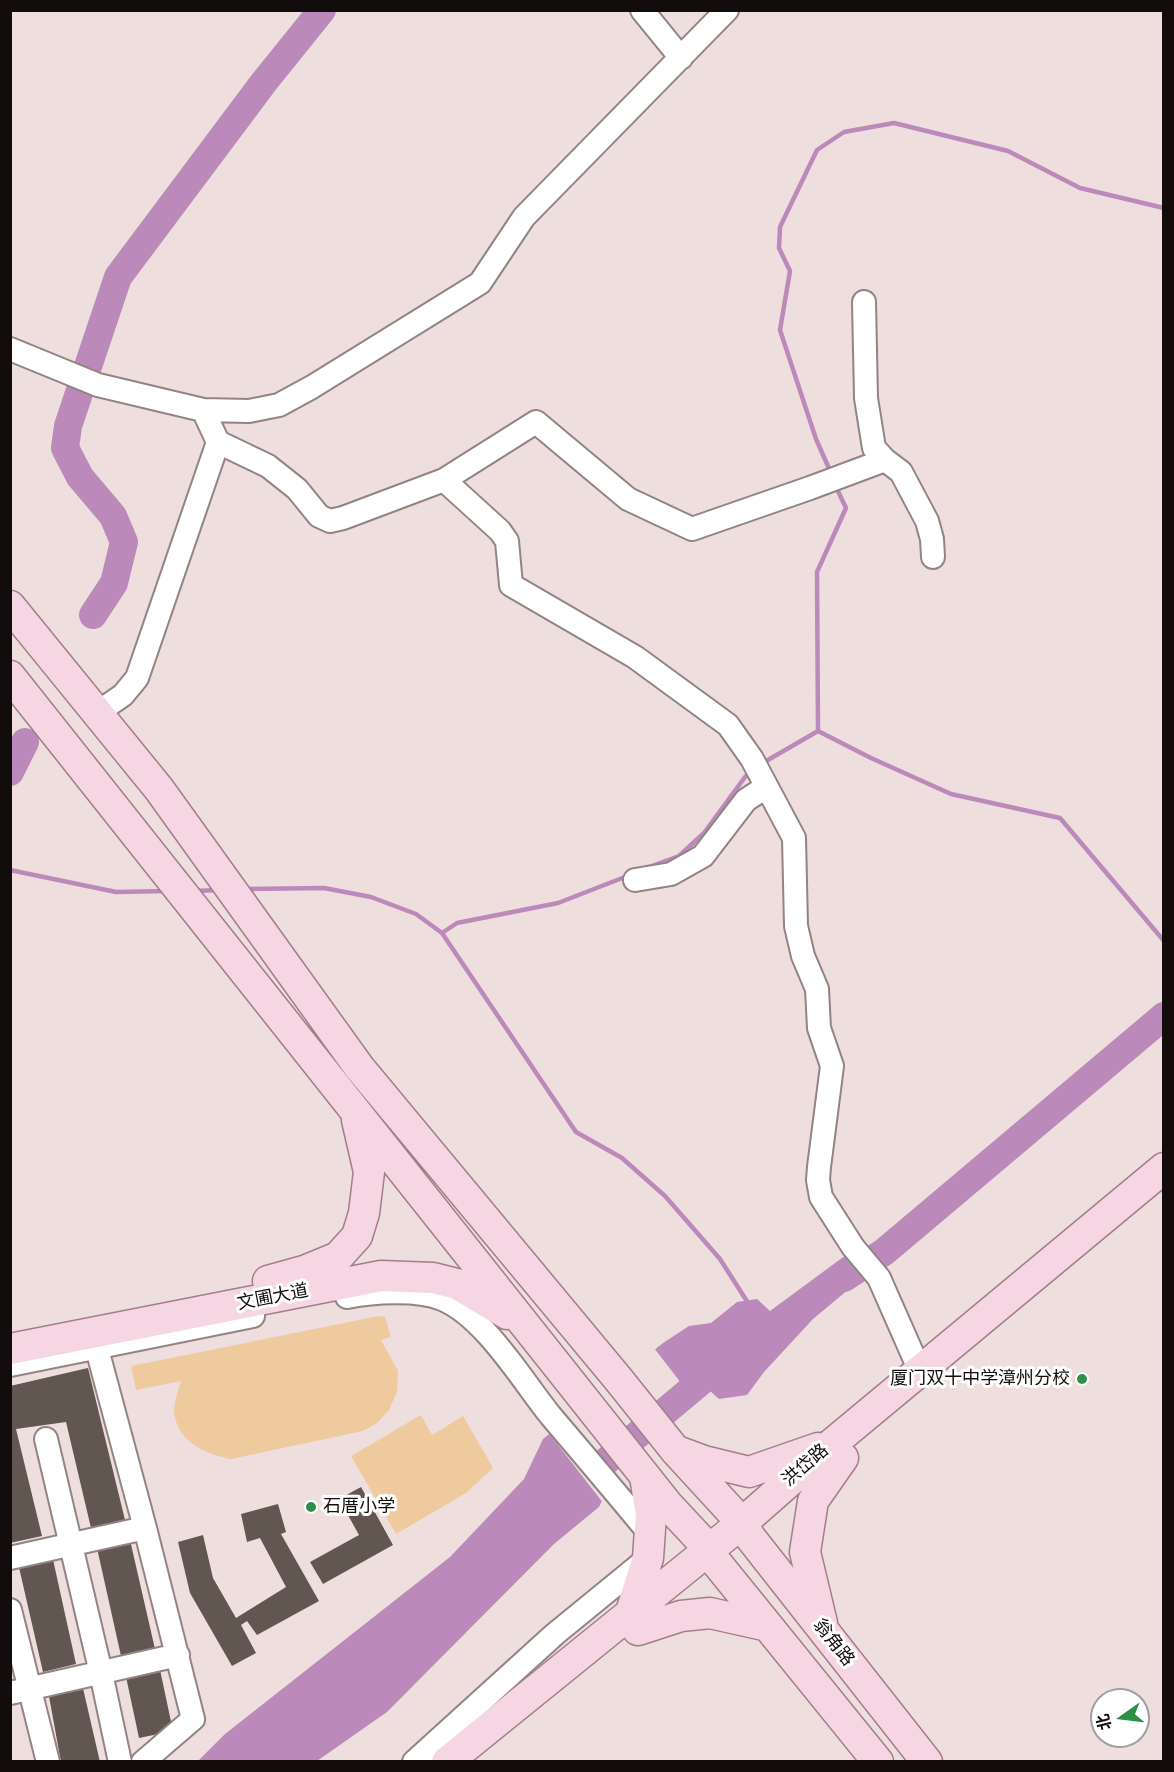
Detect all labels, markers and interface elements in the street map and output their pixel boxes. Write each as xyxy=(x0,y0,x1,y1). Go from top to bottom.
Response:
street label: 文圃大道 xyxy=(236,1281,310,1315)
place label: 厦门双十中学漳州分校 xyxy=(890,1368,1070,1390)
marker: 厦门双十中学漳州分校 xyxy=(1075,1372,1089,1386)
street label: 洪岱路 xyxy=(779,1440,833,1492)
place label: 石厝小学 xyxy=(323,1496,395,1518)
marker: 石厝小学 xyxy=(304,1500,318,1514)
street label: 翁角路 xyxy=(808,1615,858,1671)
north arrow xyxy=(1090,1688,1150,1748)
text: 北 xyxy=(1093,1712,1115,1732)

